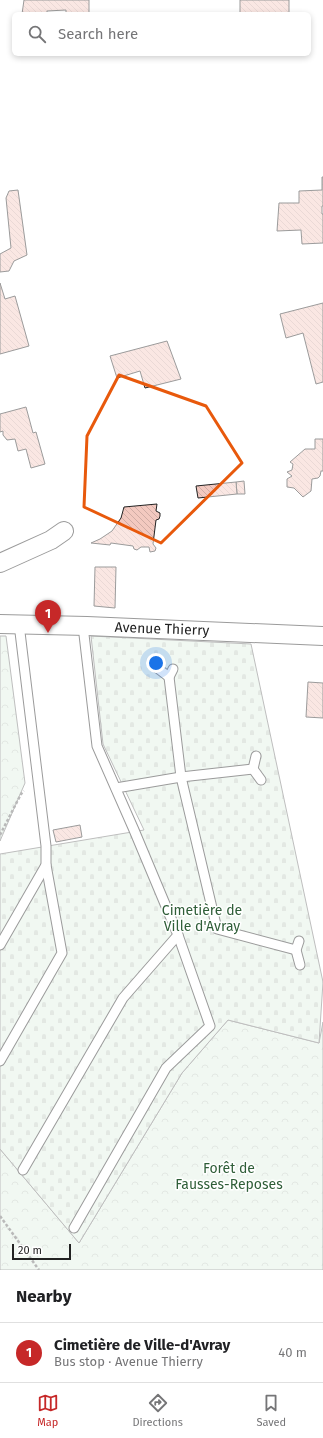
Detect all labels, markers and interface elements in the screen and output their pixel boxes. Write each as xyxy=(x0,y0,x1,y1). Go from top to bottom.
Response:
search box xyxy=(12,12,311,56)
icon: search xyxy=(26,23,48,45)
text: Search here xyxy=(58,25,138,43)
pin: 1 xyxy=(35,600,61,633)
street label: Avenue Thierry xyxy=(114,619,210,639)
your location xyxy=(146,653,166,673)
park label: Cimetière de Ville d'Avray xyxy=(162,902,242,935)
park label: Forêt de Fausses-Reposes xyxy=(175,1160,283,1193)
scale bar xyxy=(12,1242,71,1261)
text: 20 m xyxy=(18,1244,42,1257)
text: Nearby xyxy=(16,1286,71,1307)
text: Cimetière de Ville-d'Avray xyxy=(54,1336,230,1354)
text: 1 xyxy=(26,1345,32,1360)
text: 40 m xyxy=(278,1345,307,1360)
text: Bus stop · Avenue Thierry xyxy=(54,1354,203,1369)
tab: Map xyxy=(37,1392,59,1429)
tab: Directions xyxy=(132,1392,183,1429)
tab: Saved xyxy=(256,1392,286,1429)

